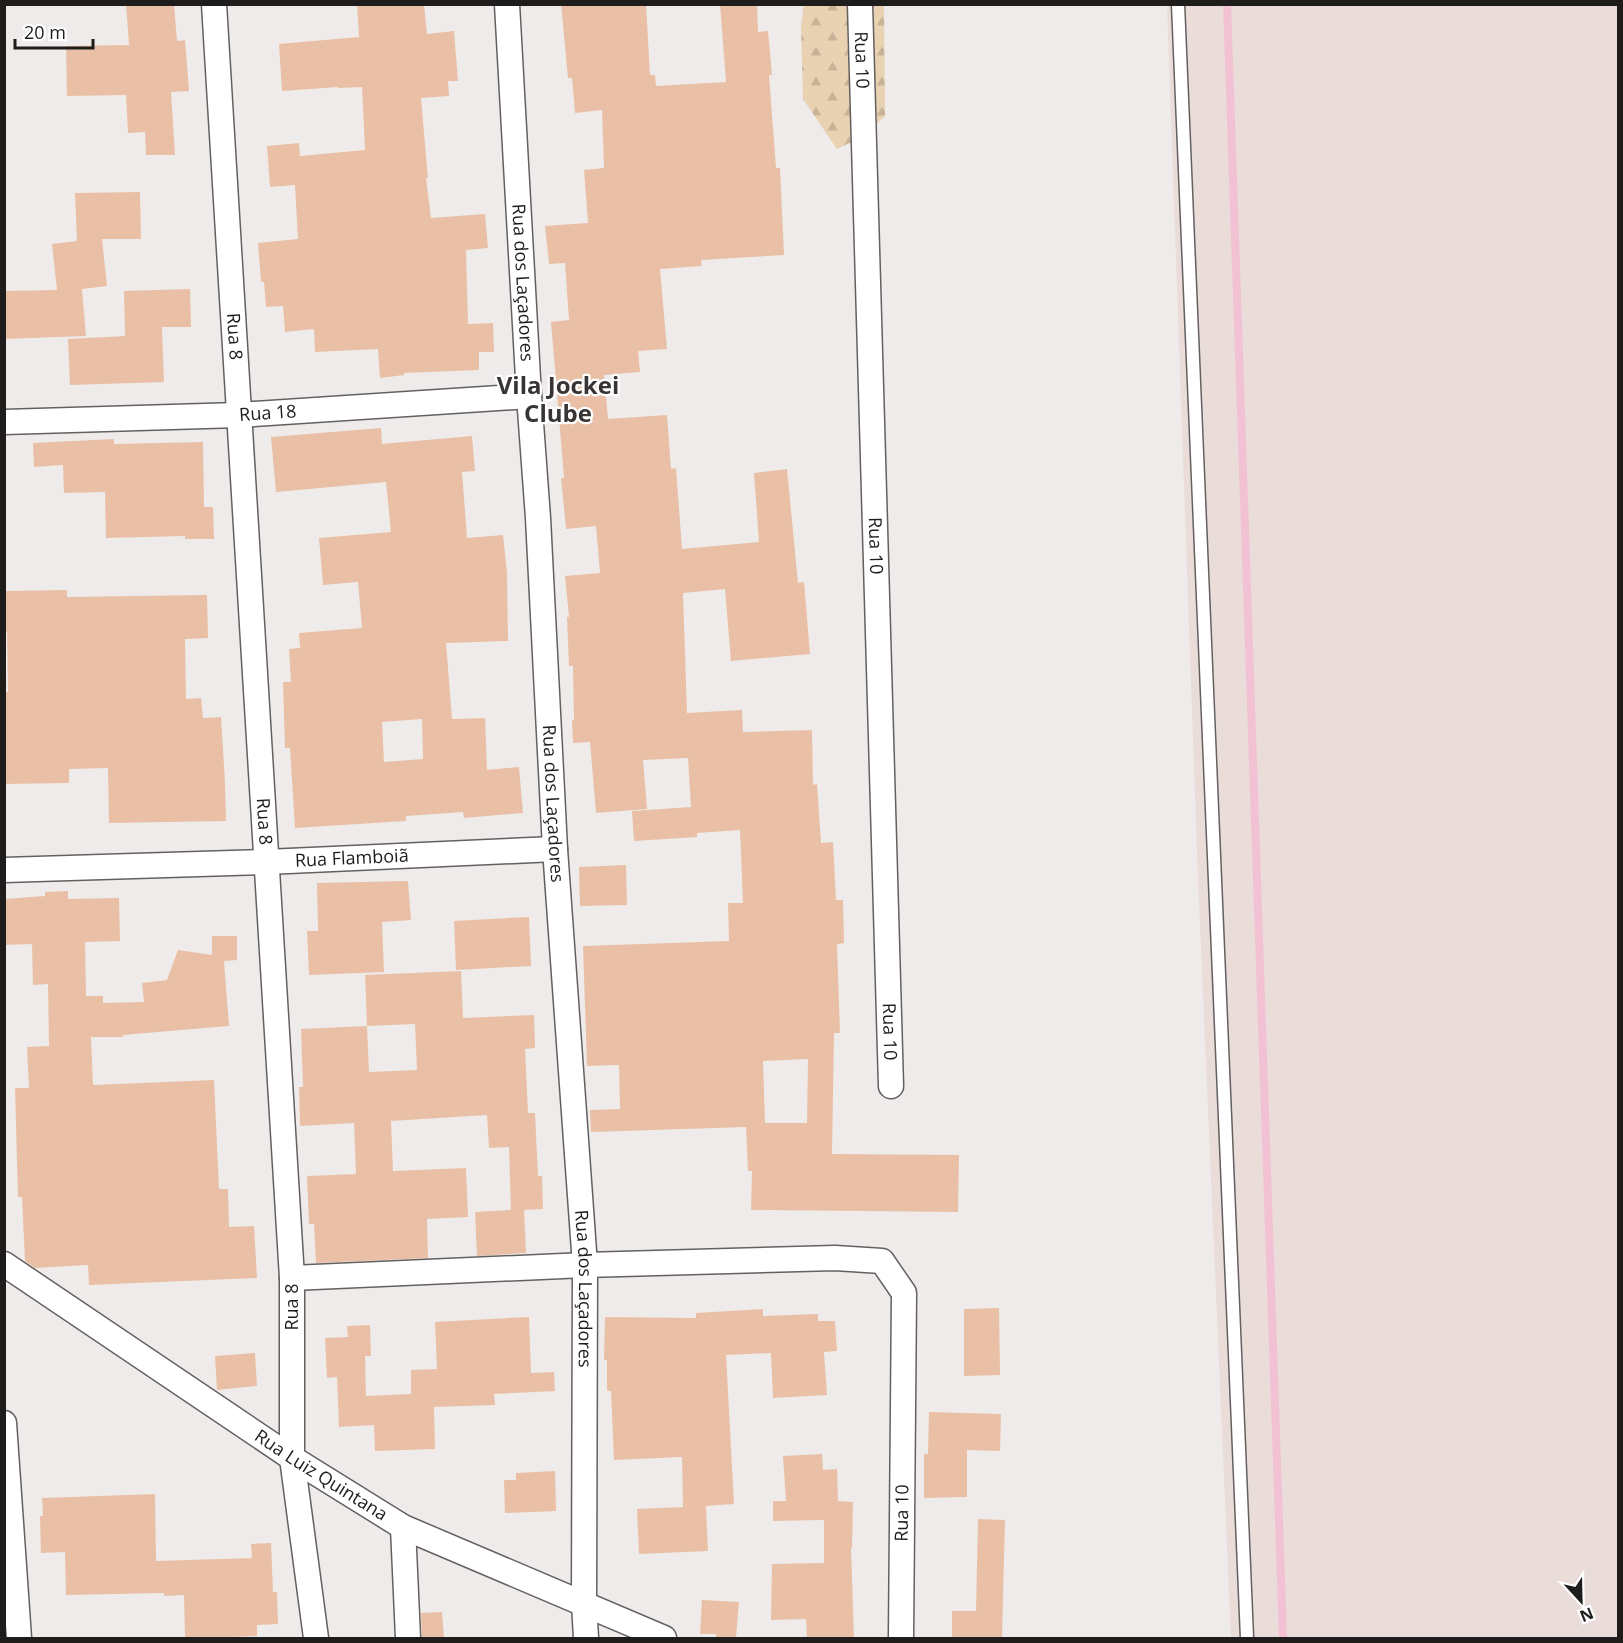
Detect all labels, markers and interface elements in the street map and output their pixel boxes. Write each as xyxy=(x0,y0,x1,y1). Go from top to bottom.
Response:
scale bar xyxy=(15,12,93,50)
text: 20 m xyxy=(24,20,66,44)
street label: Rua 10 xyxy=(850,31,875,89)
street label: Rua dos Laçadores xyxy=(507,203,540,362)
street label: Rua 8 xyxy=(222,312,249,361)
district label: Vila Jockei Clube xyxy=(497,368,619,429)
street label: Rua 18 xyxy=(238,398,297,426)
street label: Rua 10 xyxy=(864,517,889,575)
street label: Rua dos Laçadores xyxy=(538,724,570,883)
street label: Rua 8 xyxy=(252,797,278,846)
street label: Rua Flamboiã xyxy=(294,843,409,872)
street label: Rua 10 xyxy=(878,1002,903,1061)
street label: Rua dos Laçadores xyxy=(570,1209,598,1368)
street label: Rua 8 xyxy=(279,1283,303,1331)
street label: Rua Luiz Quintana xyxy=(250,1423,393,1526)
street label: Rua 10 xyxy=(889,1484,913,1542)
north arrow xyxy=(1551,1571,1611,1631)
text: N xyxy=(1576,1602,1597,1628)

